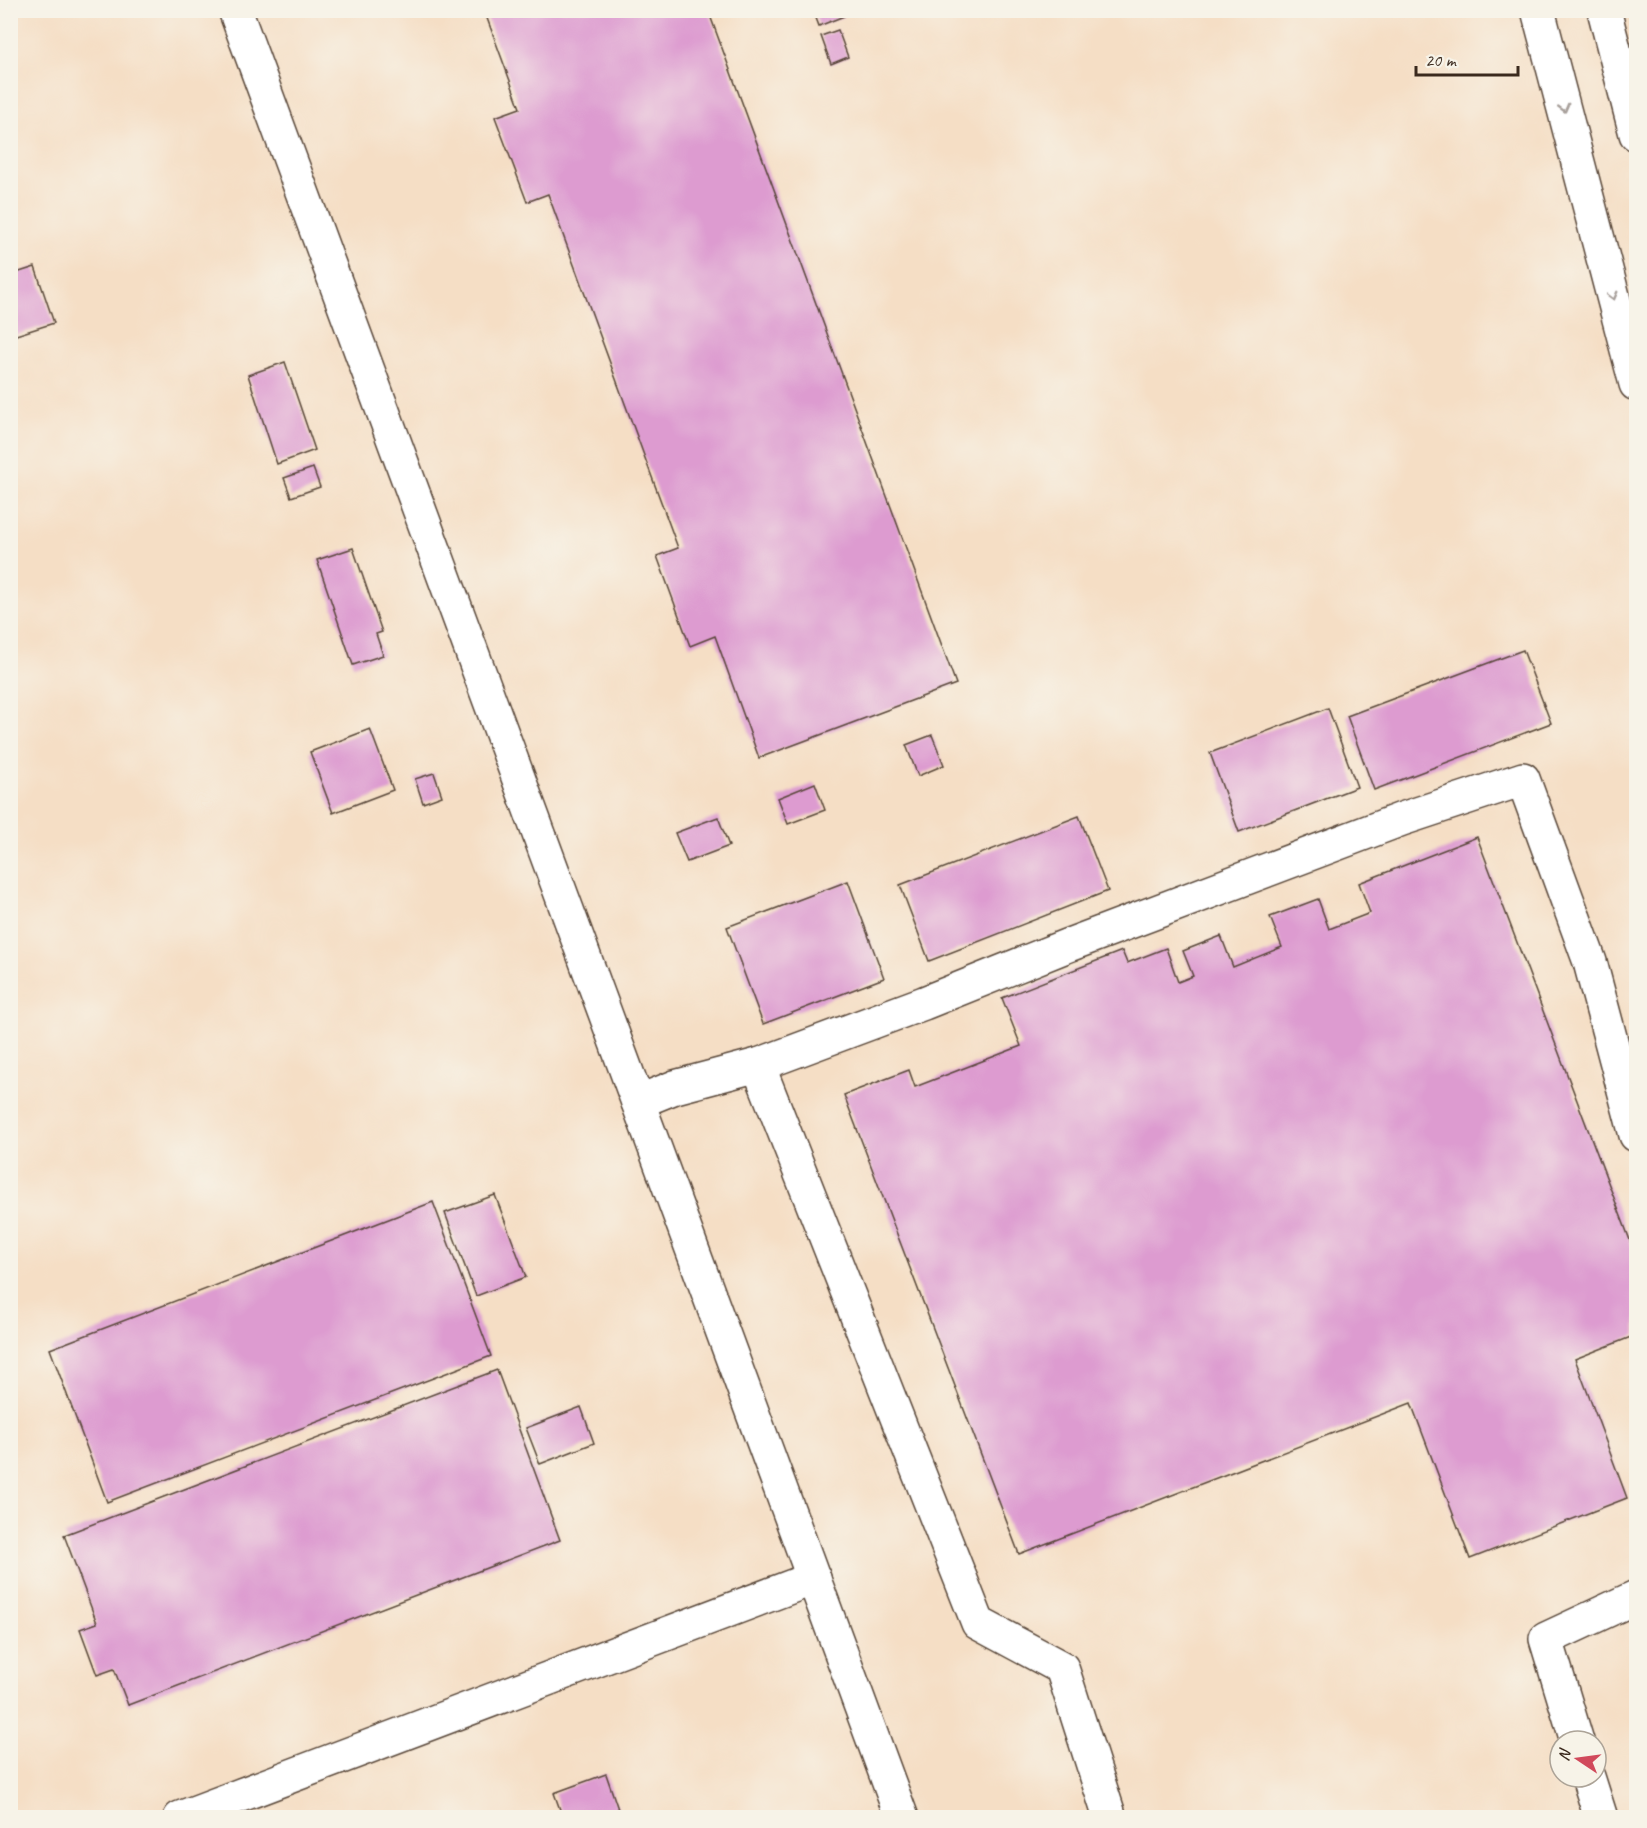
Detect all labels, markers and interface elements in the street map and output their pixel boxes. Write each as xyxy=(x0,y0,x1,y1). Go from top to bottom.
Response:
scale bar xyxy=(1416,39,1518,77)
text: 20 m xyxy=(1425,49,1458,71)
one-way arrow xyxy=(1556,103,1569,113)
one-way arrow xyxy=(1606,291,1619,301)
north arrow xyxy=(1548,1729,1608,1789)
text: N xyxy=(1554,1746,1576,1763)

